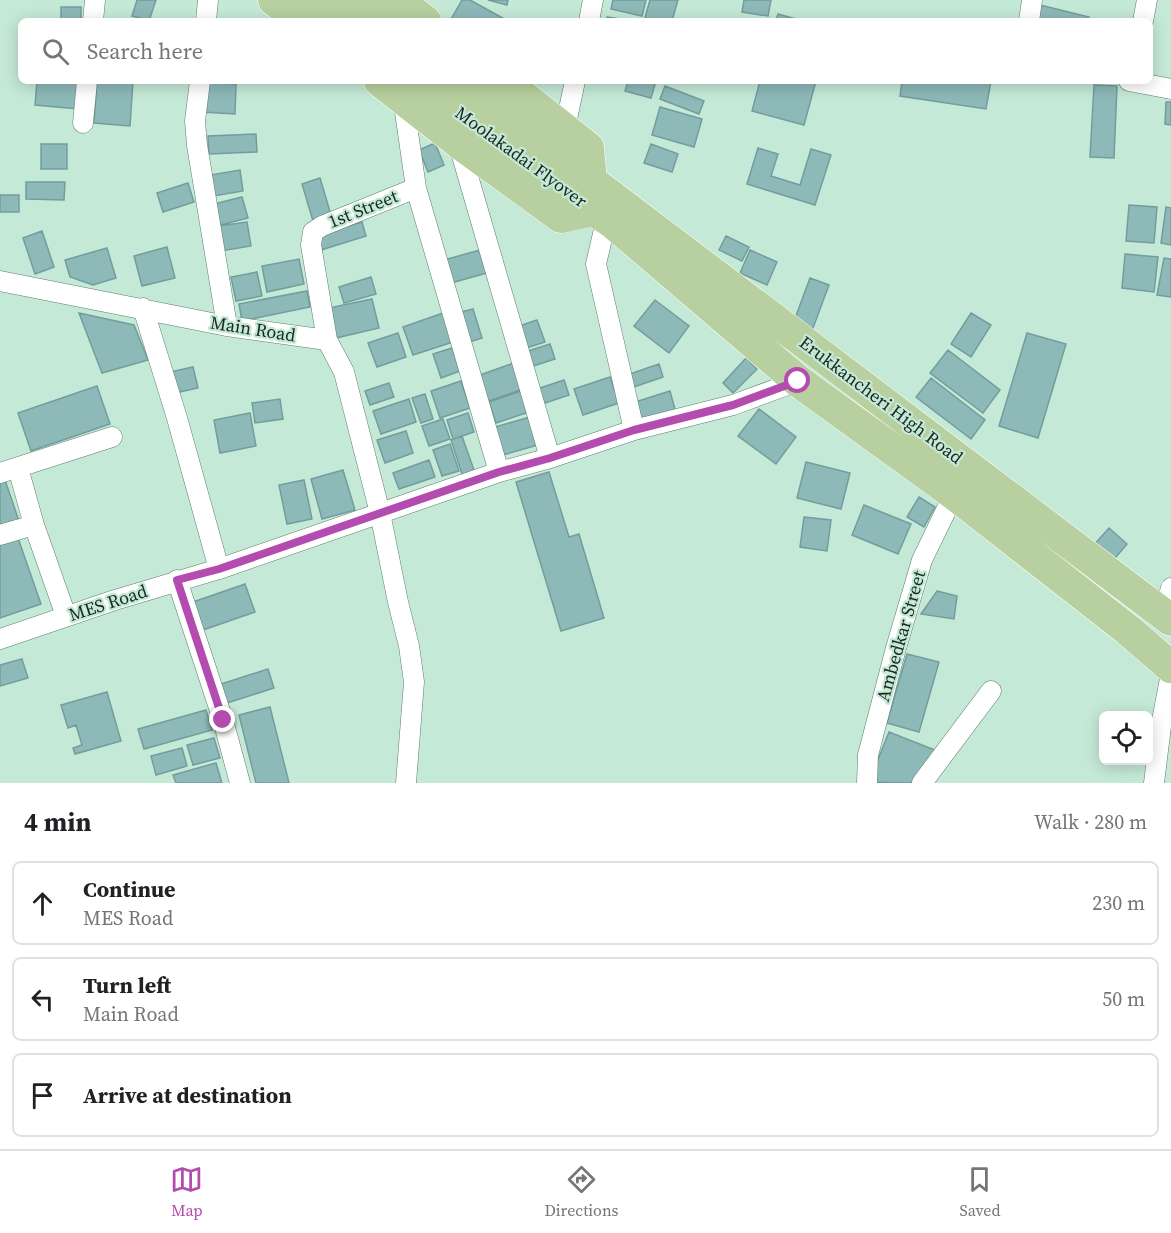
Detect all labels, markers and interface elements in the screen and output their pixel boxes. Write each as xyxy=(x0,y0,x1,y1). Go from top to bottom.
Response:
search box xyxy=(18,18,1153,84)
icon: search xyxy=(39,35,72,68)
text: Search here xyxy=(87,36,203,66)
street label: Moolakadai Flyover xyxy=(450,100,593,213)
street label: 1st Street xyxy=(324,183,402,234)
street label: Main Road xyxy=(209,309,298,348)
street label: Erukkancheri High Road xyxy=(794,330,968,469)
route start xyxy=(784,367,810,393)
street label: Ambedkar Street xyxy=(870,567,931,704)
street label: MES Road xyxy=(65,578,150,627)
route end xyxy=(209,706,235,732)
map controls xyxy=(1099,711,1153,765)
button: locate xyxy=(1099,711,1153,765)
text: 4 min xyxy=(24,804,91,840)
text: Walk · 280 m xyxy=(1034,808,1147,836)
text: Continue xyxy=(83,874,176,904)
icon: ahead xyxy=(26,887,59,920)
text: 230 m xyxy=(1092,889,1145,917)
text: MES Road xyxy=(83,904,173,932)
text: Turn left xyxy=(83,970,171,1000)
icon: left xyxy=(26,983,59,1016)
text: 50 m xyxy=(1102,985,1145,1013)
text: Main Road xyxy=(83,1000,179,1028)
icon: arrive xyxy=(26,1079,59,1112)
text: Arrive at destination xyxy=(83,1080,292,1110)
tab: Map xyxy=(170,1163,203,1221)
tab: Directions xyxy=(544,1163,619,1221)
tab: Saved xyxy=(959,1163,1001,1221)

